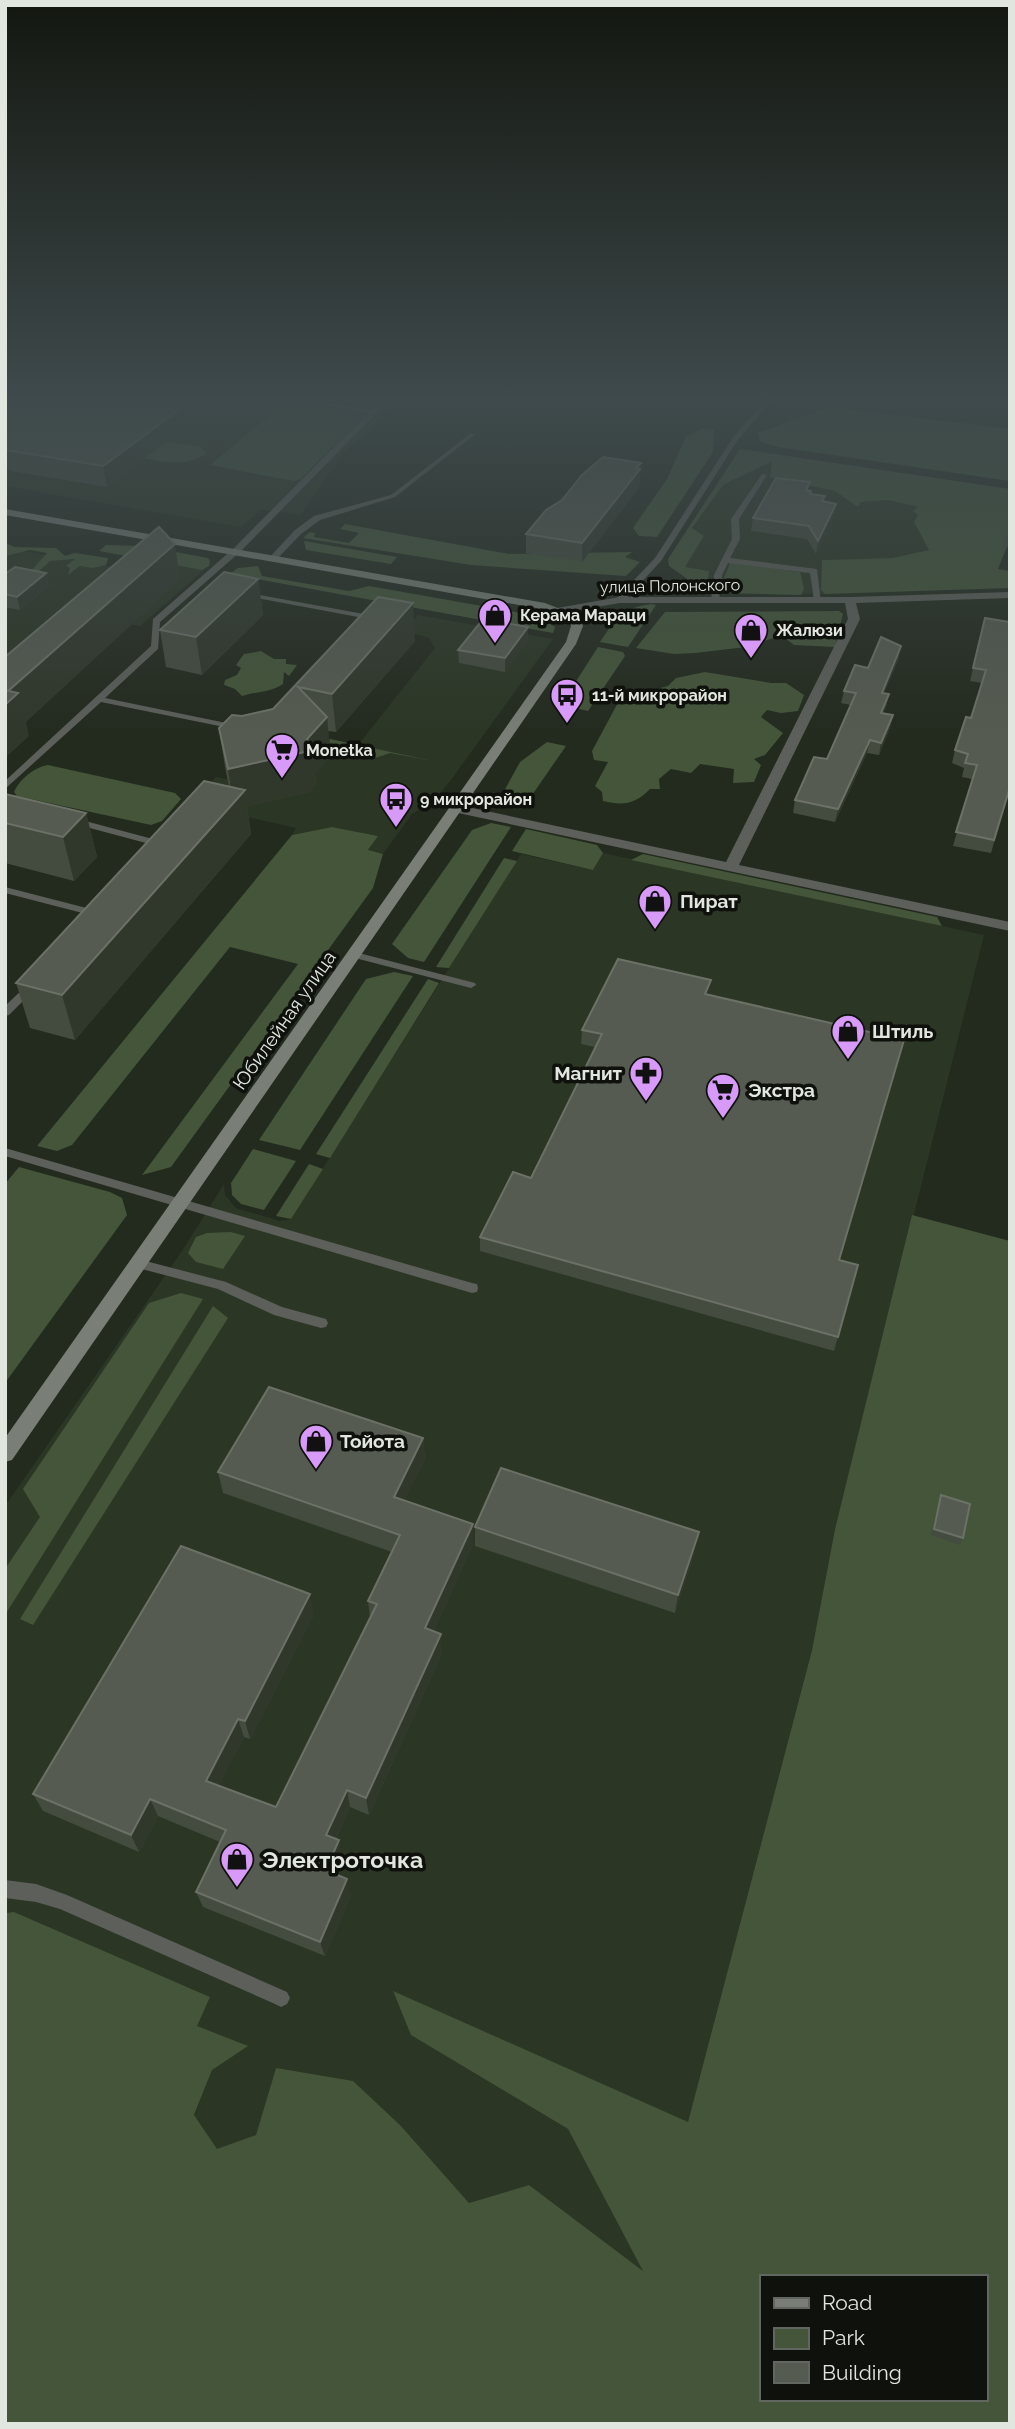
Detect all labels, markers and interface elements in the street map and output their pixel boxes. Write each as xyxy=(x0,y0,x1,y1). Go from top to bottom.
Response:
street label: улица Полонского xyxy=(600,575,740,597)
shop icon: Керама Мараци xyxy=(476,596,514,645)
place label: Керама Мараци xyxy=(520,606,646,625)
shop icon: Жалюзи xyxy=(732,611,770,660)
place label: Жалюзи xyxy=(776,621,843,640)
bus stop icon: 11-й микрорайон xyxy=(548,676,586,725)
place label: 11-й микрорайон xyxy=(592,686,727,705)
supermarket icon: Monetka xyxy=(263,731,301,780)
place label: Monetka xyxy=(306,741,373,760)
bus stop icon: 9 микрорайон xyxy=(377,780,415,829)
place label: 9 микрорайон xyxy=(420,790,532,809)
shop icon: Пират xyxy=(636,882,674,931)
place label: Пират xyxy=(680,890,738,912)
street label: Юбилейная улица xyxy=(228,946,340,1094)
shop icon: Штиль xyxy=(829,1012,867,1061)
place label: Штиль xyxy=(872,1020,933,1042)
pharmacy icon: Магнит xyxy=(627,1054,665,1103)
place label: Магнит xyxy=(554,1062,623,1084)
supermarket icon: Экстра xyxy=(704,1071,742,1120)
place label: Экстра xyxy=(748,1079,815,1101)
shop icon: Тойота xyxy=(297,1422,335,1471)
place label: Тойота xyxy=(340,1430,405,1452)
shop icon: Электроточка xyxy=(218,1840,256,1889)
place label: Электроточка xyxy=(262,1846,423,1873)
legend xyxy=(760,2275,987,2401)
text: Road xyxy=(822,2290,872,2315)
text: Park xyxy=(822,2325,865,2350)
text: Building xyxy=(822,2360,902,2385)

